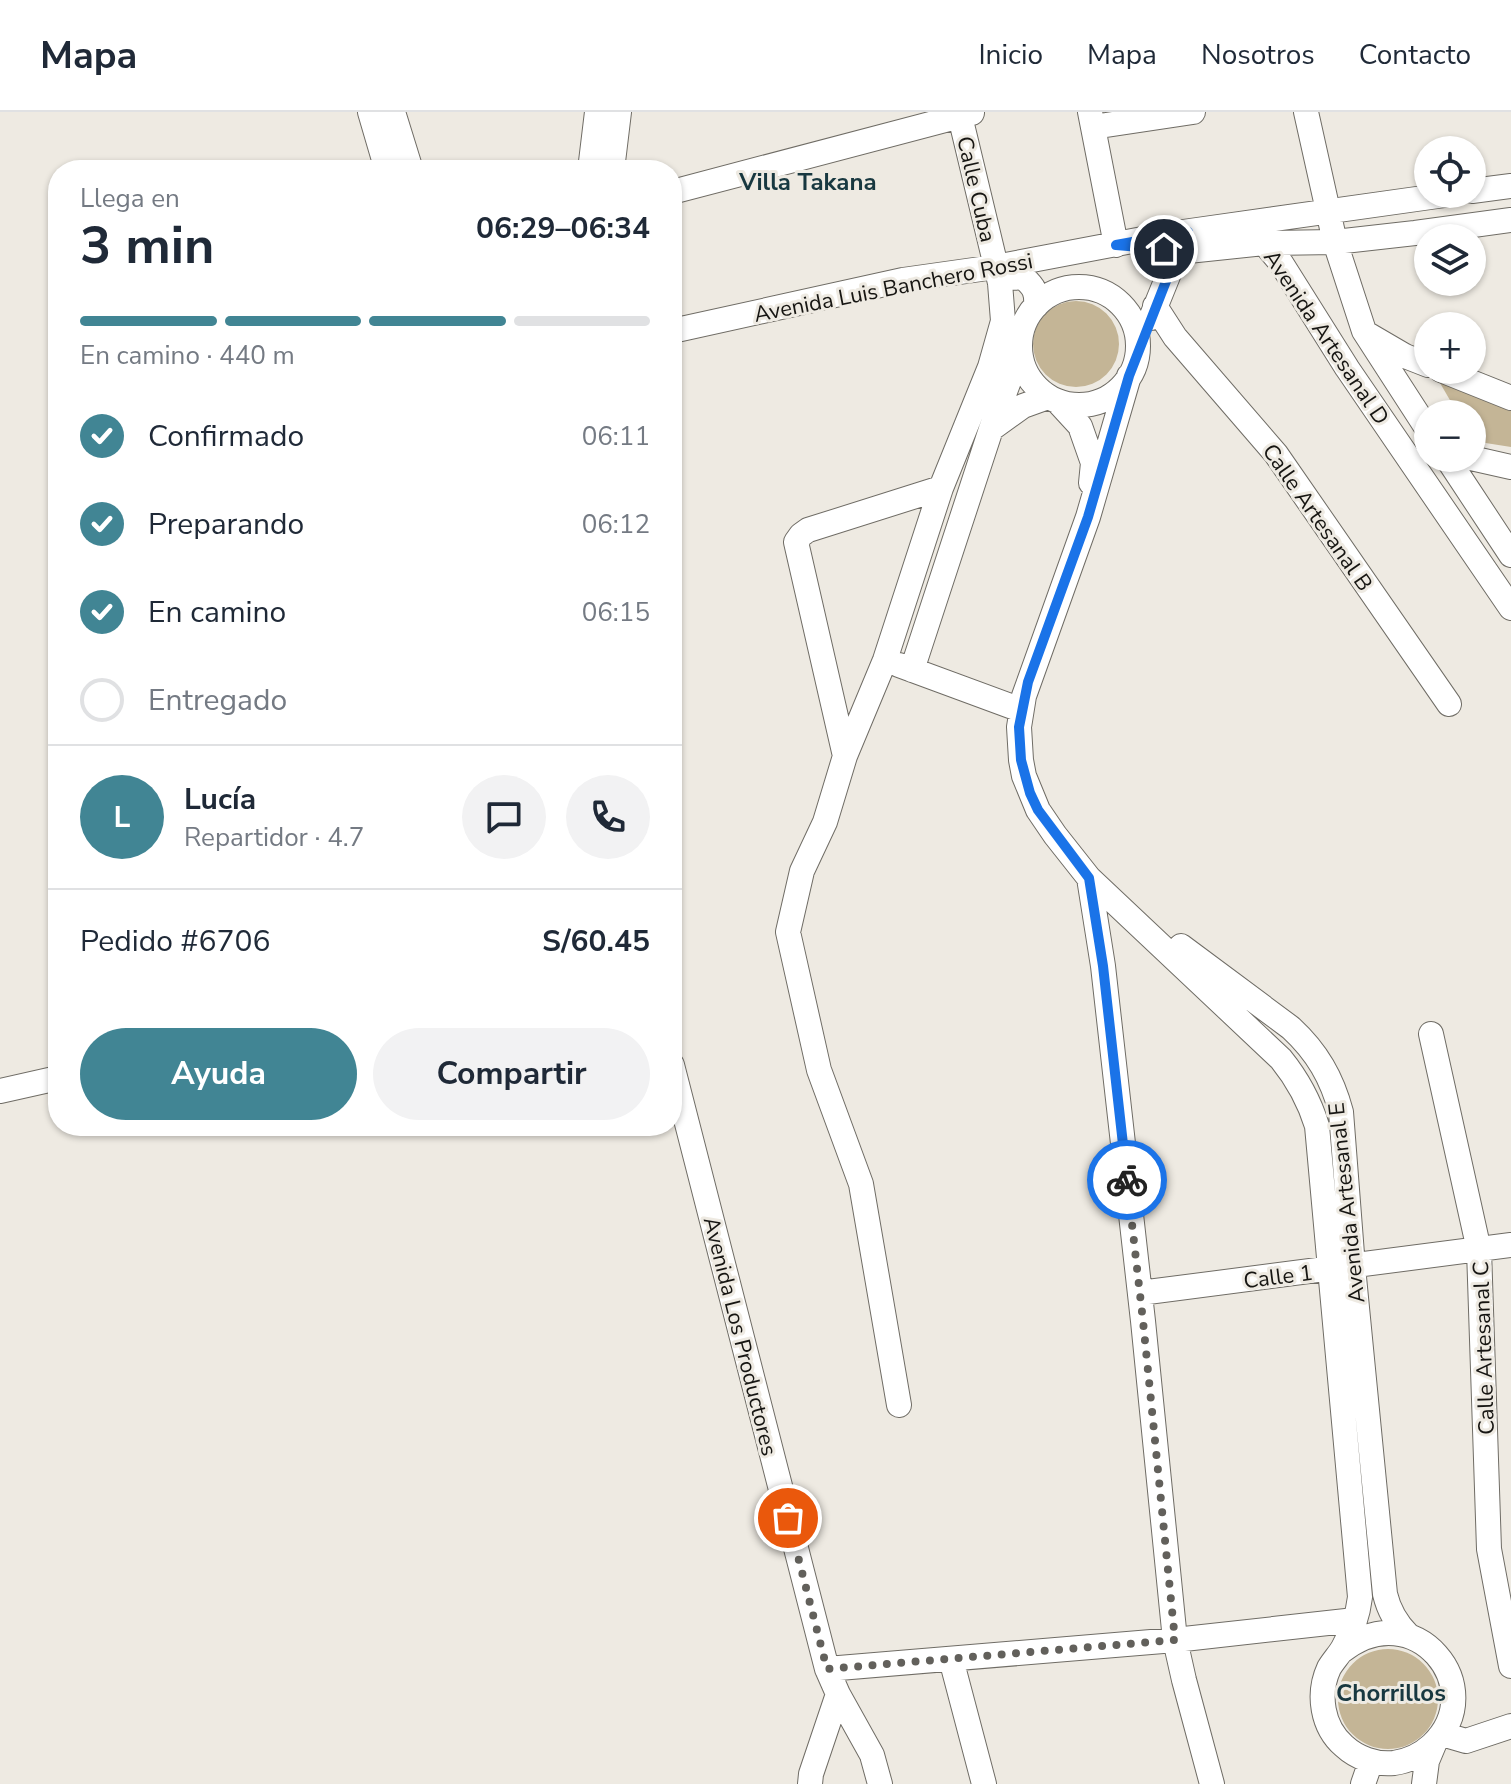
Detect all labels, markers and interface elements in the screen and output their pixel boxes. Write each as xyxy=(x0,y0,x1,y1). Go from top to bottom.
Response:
text: Mapa xyxy=(40,30,137,81)
text: Inicio xyxy=(978,36,1043,74)
text: Mapa xyxy=(1087,36,1157,74)
text: Nosotros xyxy=(1201,36,1315,74)
text: Contacto xyxy=(1359,36,1471,74)
street label: Calle Cuba xyxy=(949,133,1003,245)
map controls xyxy=(1414,136,1486,472)
button: locate xyxy=(1414,136,1486,208)
district label: Villa Takana xyxy=(738,166,877,198)
text: Llega en xyxy=(80,181,180,216)
text: 06:29–06:34 xyxy=(476,208,650,249)
text: 3 min xyxy=(80,210,215,281)
pin xyxy=(1130,215,1198,283)
button: layers xyxy=(1414,224,1486,296)
icon: home xyxy=(1142,227,1186,271)
street label: Avenida Artesanal D xyxy=(1256,244,1396,431)
street label: Avenida Luis Banchero Rossi xyxy=(751,246,1035,330)
button: + xyxy=(1414,312,1486,384)
text: En camino · 440 m xyxy=(80,338,295,373)
button: − xyxy=(1414,400,1486,472)
icon: check xyxy=(80,414,124,458)
text: Confirmado xyxy=(148,416,304,457)
text: 06:11 xyxy=(582,419,650,454)
street label: Calle Artesanal B xyxy=(1255,438,1379,597)
icon: check xyxy=(80,502,124,546)
text: Preparando xyxy=(148,504,304,545)
text: 06:12 xyxy=(582,507,650,542)
icon: check xyxy=(80,590,124,634)
text: En camino xyxy=(148,592,286,633)
text: 06:15 xyxy=(582,595,650,630)
text: Entregado xyxy=(148,680,287,721)
button: chat xyxy=(462,775,546,859)
button: phone xyxy=(566,775,650,859)
text: Lucía xyxy=(184,779,256,820)
text: L xyxy=(114,797,130,838)
text: Repartidor · 4.7 xyxy=(184,820,364,855)
text: Pedido #6706 xyxy=(80,921,271,962)
text: S/60.45 xyxy=(542,921,650,962)
button: Ayuda xyxy=(80,1028,357,1120)
button: Compartir xyxy=(373,1028,650,1120)
street label: Avenida Artesanal E xyxy=(1322,1101,1372,1305)
courier xyxy=(1087,1140,1167,1220)
icon: bike xyxy=(1105,1158,1149,1202)
street label: Avenida Los Productores xyxy=(696,1214,784,1459)
street label: Calle 1 xyxy=(1242,1258,1314,1296)
street label: Calle Artesanal C xyxy=(1466,1261,1502,1435)
pin xyxy=(754,1484,822,1552)
icon: bag xyxy=(766,1496,810,1540)
district label: Chorrillos xyxy=(1336,1677,1446,1709)

